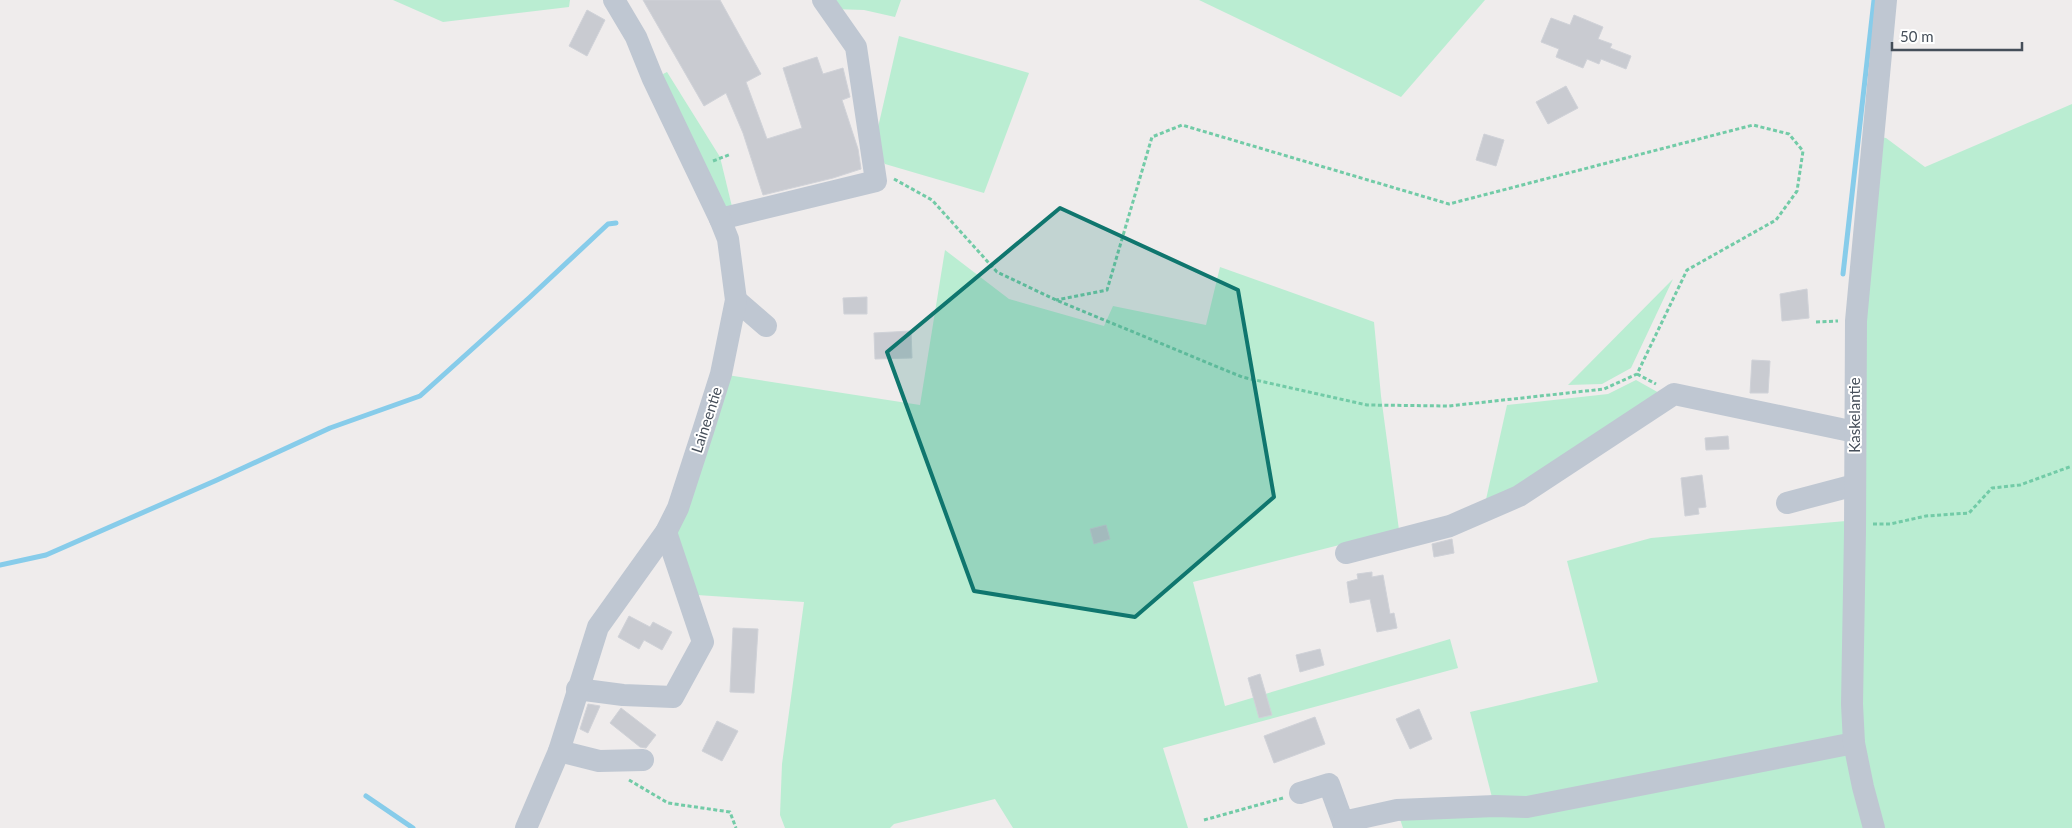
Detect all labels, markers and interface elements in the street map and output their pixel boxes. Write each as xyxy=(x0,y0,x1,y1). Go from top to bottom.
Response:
scale bar xyxy=(1892,20,2022,52)
text: 50 m xyxy=(1900,27,1934,45)
street label: Kaskelantie xyxy=(1845,377,1863,453)
street label: Laineentie xyxy=(687,384,725,455)

